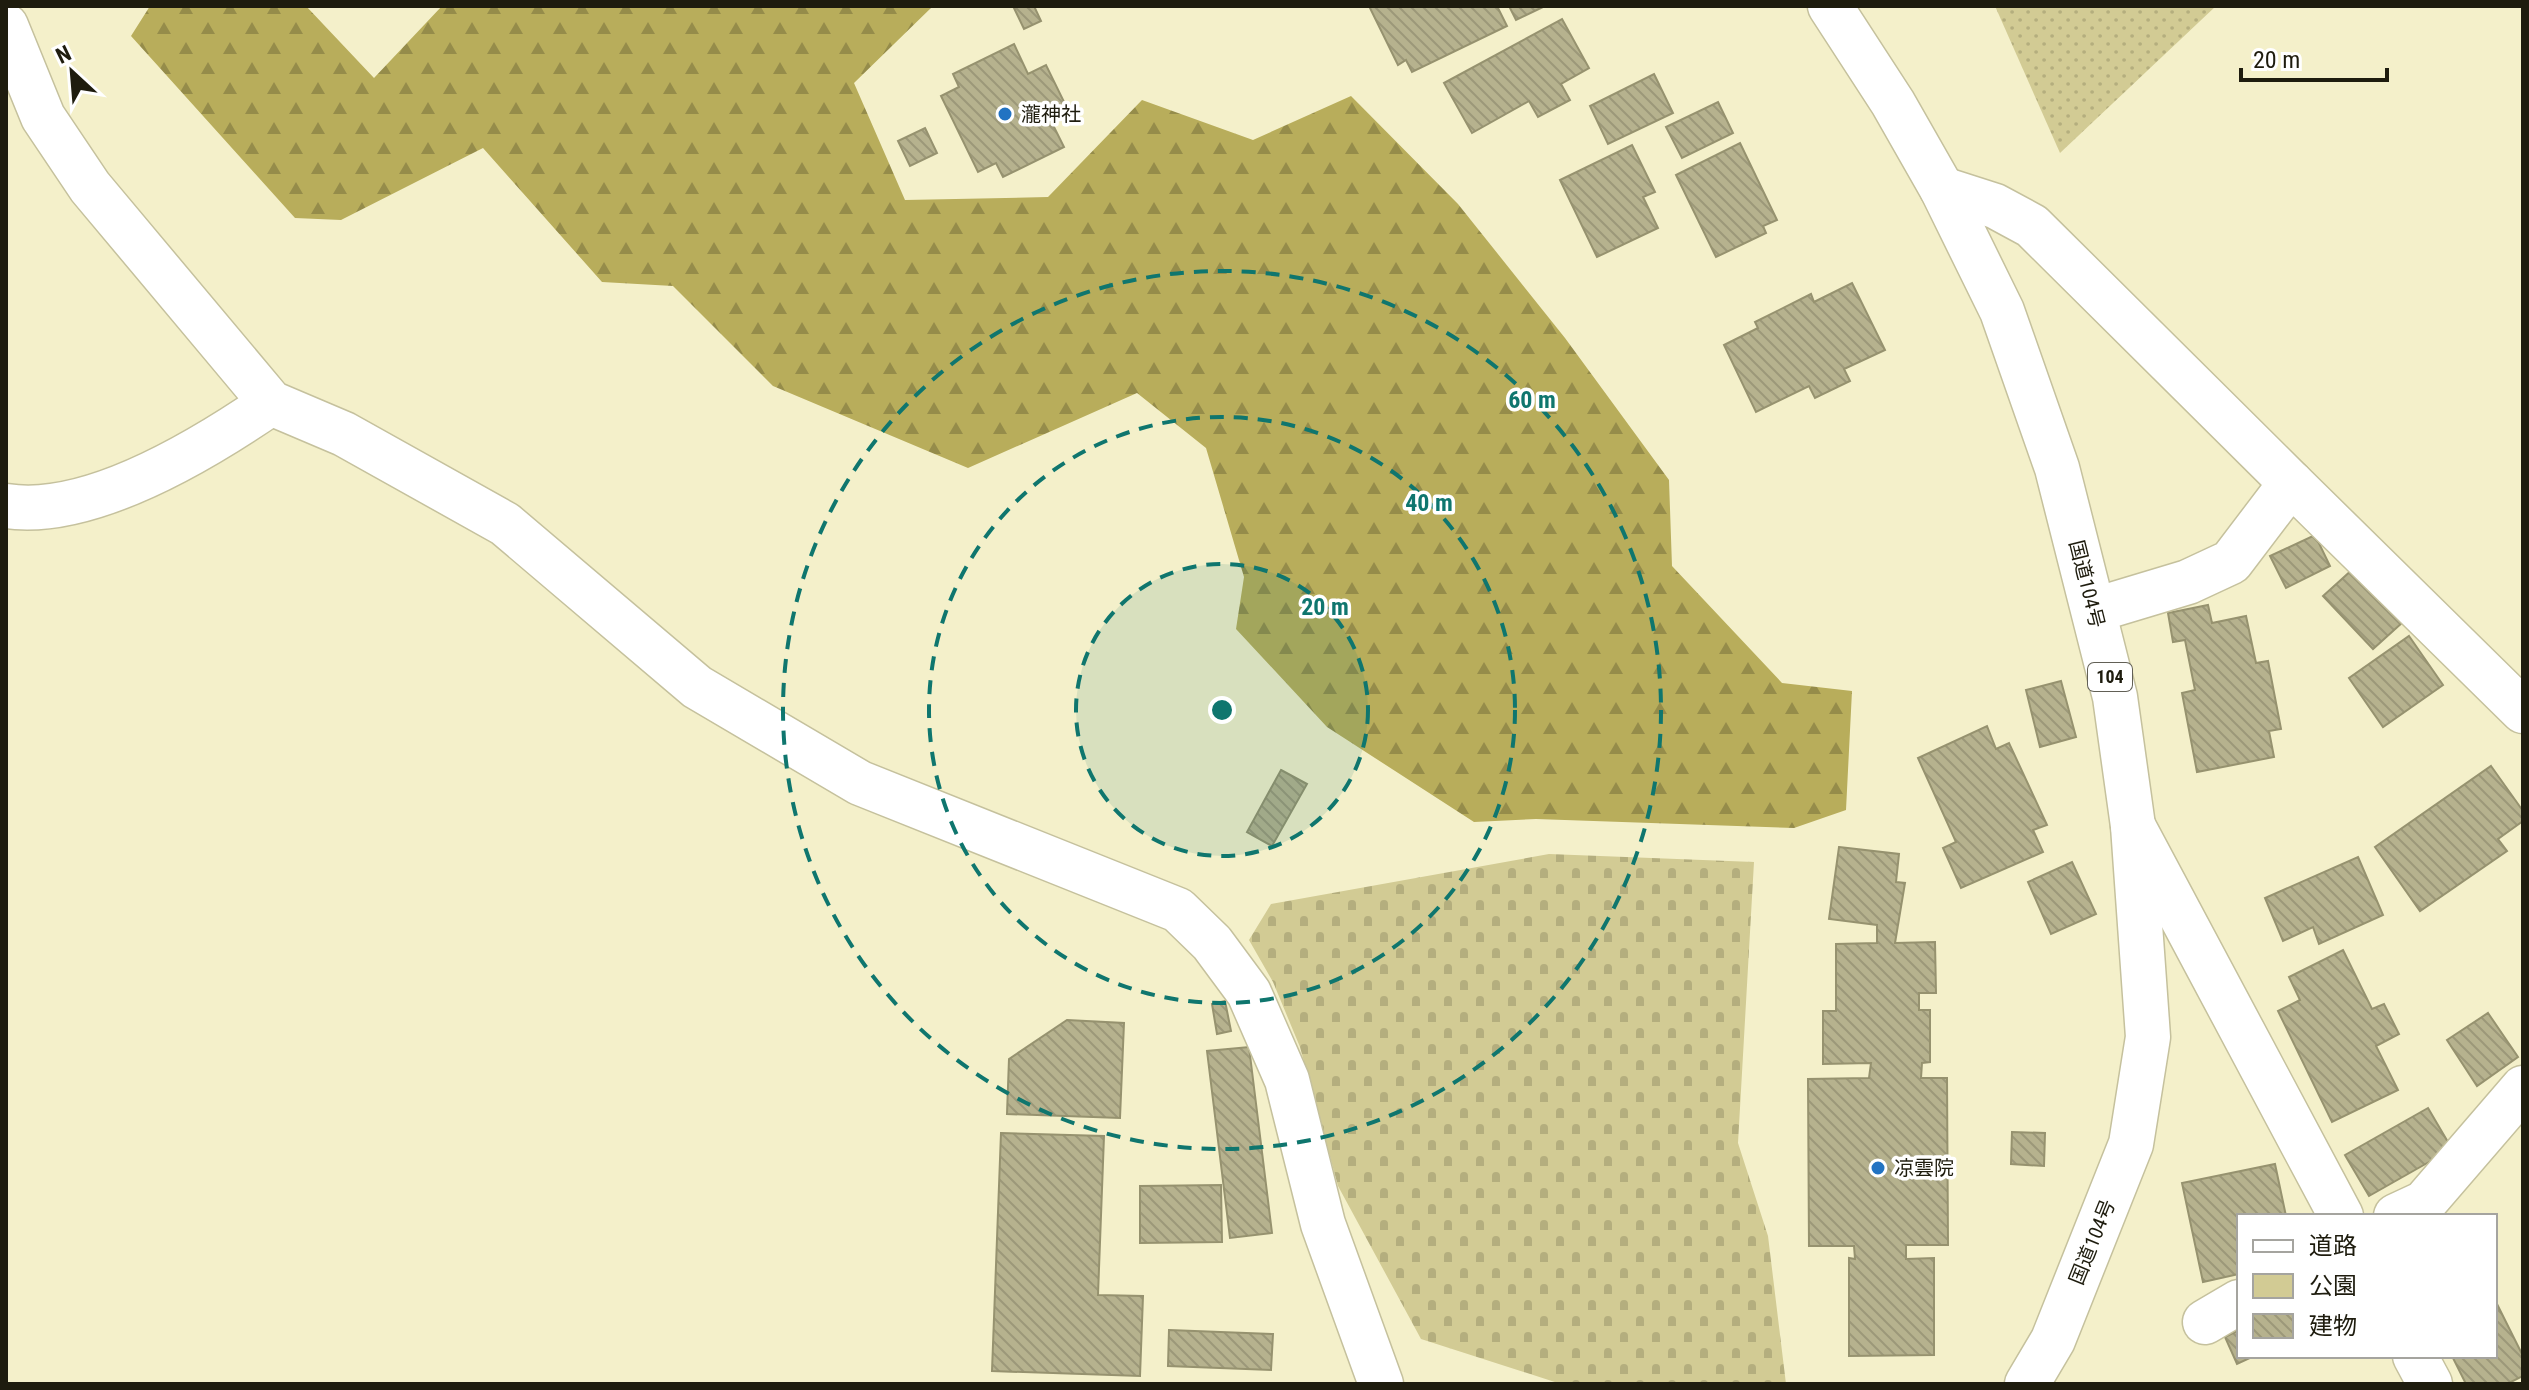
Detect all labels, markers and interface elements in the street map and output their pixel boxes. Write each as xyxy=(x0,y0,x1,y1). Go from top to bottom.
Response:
north arrow xyxy=(32,32,112,112)
scale bar xyxy=(2241,32,2387,82)
text: N xyxy=(52,40,75,69)
text: 20 m xyxy=(2253,46,2300,74)
place label: 瀧神社 xyxy=(1021,102,1081,126)
marker: 瀧神社 xyxy=(996,105,1014,123)
text: 60 m xyxy=(1508,386,1556,414)
text: 40 m xyxy=(1405,489,1453,517)
street label: 国道104号 xyxy=(2065,538,2109,630)
text: 20 m xyxy=(1301,593,1349,621)
road number: 104 xyxy=(2088,663,2132,691)
centre of rings xyxy=(1208,696,1236,724)
place label: 凉雲院 xyxy=(1894,1156,1954,1180)
marker: 凉雲院 xyxy=(1869,1159,1887,1177)
street label: 国道104号 xyxy=(2064,1196,2120,1288)
legend xyxy=(2237,1214,2497,1358)
text: 道路 xyxy=(2309,1232,2357,1260)
text: 公園 xyxy=(2309,1272,2357,1300)
text: 建物 xyxy=(2309,1312,2357,1340)

